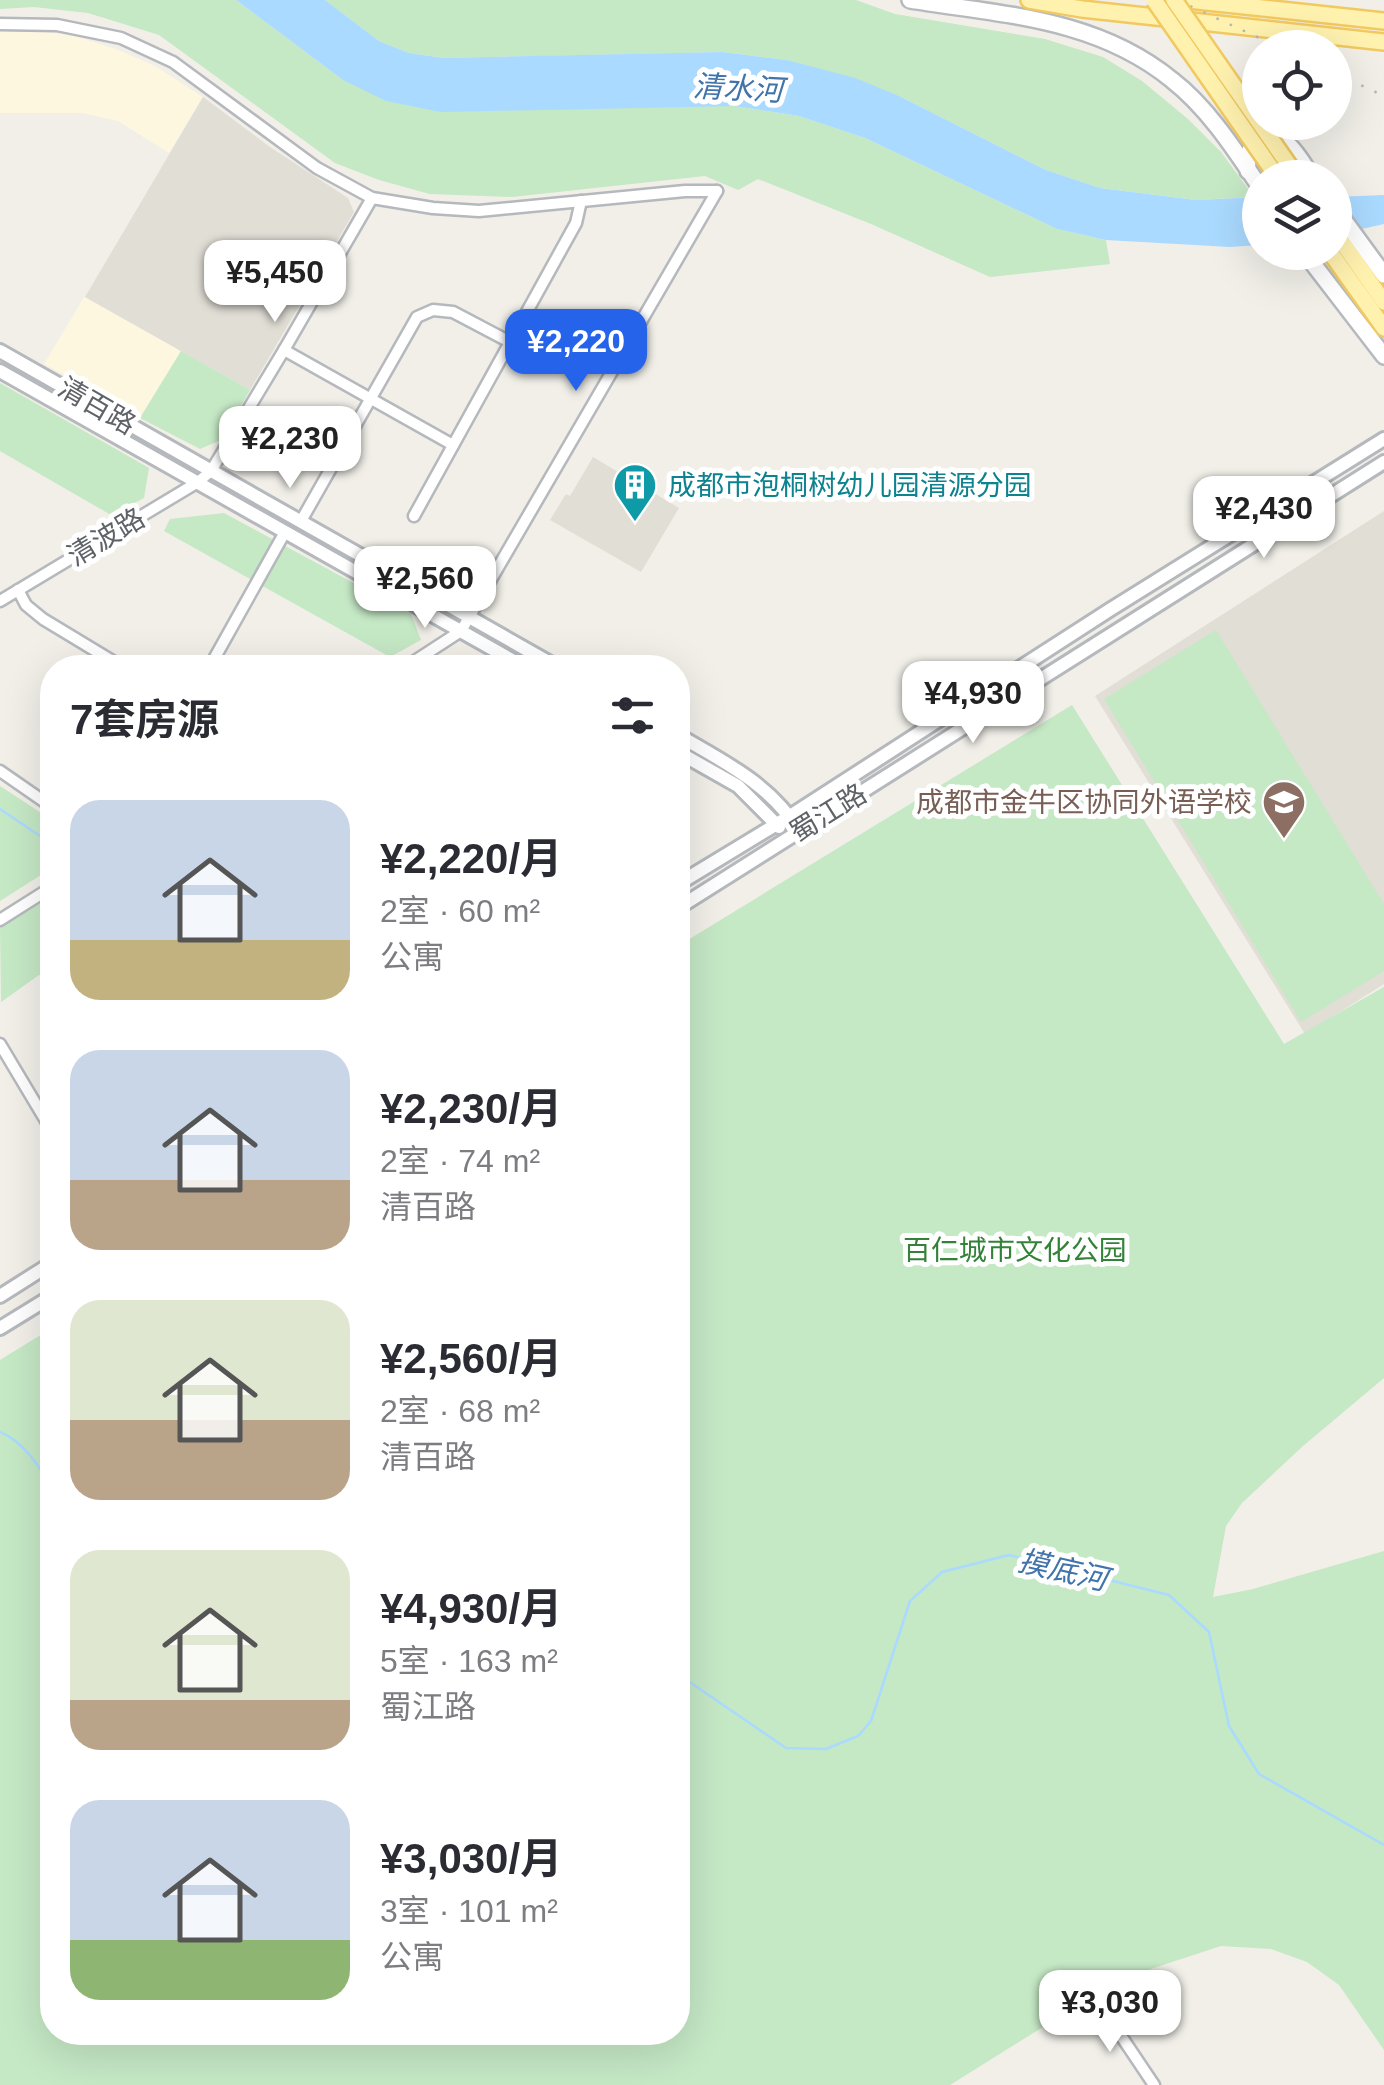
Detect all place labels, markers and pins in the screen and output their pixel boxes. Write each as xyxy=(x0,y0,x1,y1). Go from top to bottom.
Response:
pin: ¥5,450 xyxy=(194,240,356,325)
pin: ¥2,220 xyxy=(495,309,657,394)
pin: ¥2,230 xyxy=(209,406,371,491)
building icon: 成都市泡桐树幼儿园清源分园 xyxy=(612,462,658,523)
place label: 成都市泡桐树幼儿园清源分园 xyxy=(668,470,1032,501)
pin: ¥2,430 xyxy=(1183,476,1345,561)
pin: ¥2,560 xyxy=(344,546,506,631)
pin: ¥4,930 xyxy=(892,661,1054,746)
school or university icon: 成都市金牛区协同外语学校 xyxy=(1261,779,1307,840)
place label: 成都市金牛区协同外语学校 xyxy=(916,787,1252,818)
pin: ¥3,030 xyxy=(1029,1970,1191,2055)

